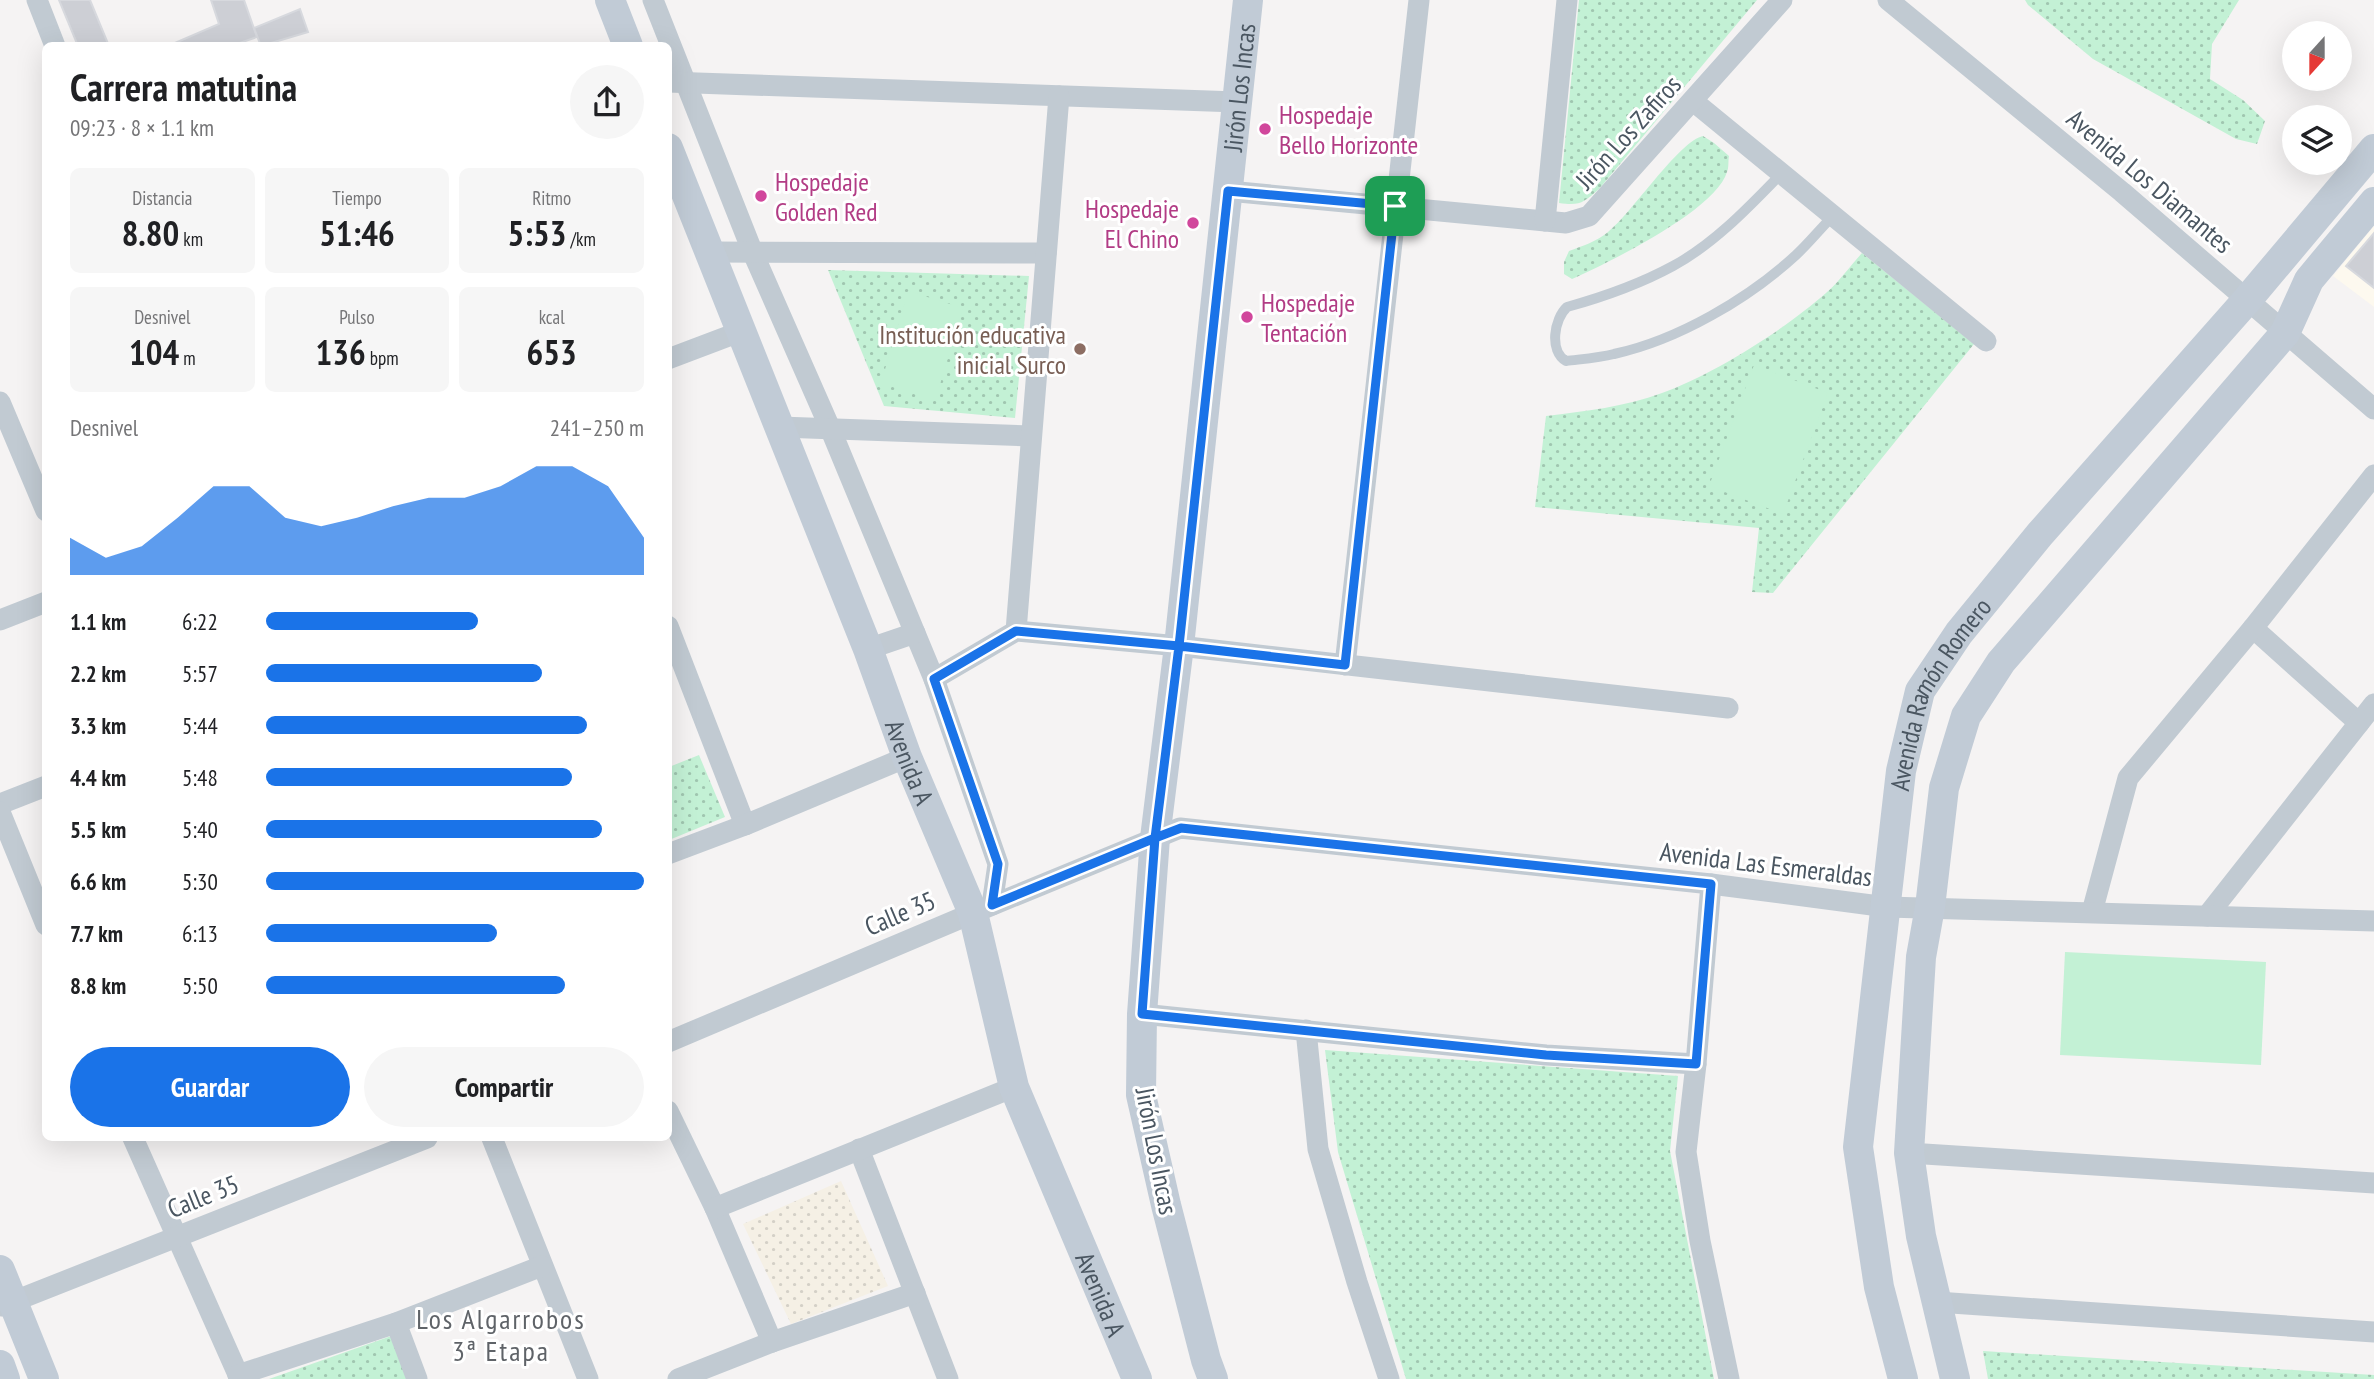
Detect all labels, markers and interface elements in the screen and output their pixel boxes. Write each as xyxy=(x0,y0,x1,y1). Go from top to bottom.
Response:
north arrow xyxy=(2282,21,2352,91)
map controls xyxy=(2282,21,2352,175)
street label: Jirón Los Incas xyxy=(1215,22,1262,154)
text: Carrera matutina xyxy=(70,62,297,111)
button: share xyxy=(570,65,644,139)
street label: Jirón Los Zafiros xyxy=(1568,68,1688,196)
place label: Hospedaje Bello Horizonte xyxy=(1279,98,1418,161)
street label: Avenida Los Diamantes xyxy=(2060,102,2240,260)
button: layers xyxy=(2282,105,2352,175)
text: 09:23 · 8 × 1.1 km xyxy=(70,113,214,142)
marker: Hospedaje Bello Horizonte xyxy=(1257,121,1273,137)
place label: Hospedaje Golden Red xyxy=(775,165,877,228)
pin xyxy=(1365,176,1425,236)
text: Distancia xyxy=(132,186,192,210)
text: Tiempo xyxy=(332,186,382,210)
text: Ritmo xyxy=(532,186,571,210)
icon: arrive xyxy=(1376,187,1414,225)
marker: Hospedaje Golden Red xyxy=(753,188,769,204)
place label: Hospedaje El Chino xyxy=(1085,192,1179,255)
text: 8.80 xyxy=(122,210,179,256)
text: 51:46 xyxy=(319,210,395,256)
text: 5:53 xyxy=(507,210,566,256)
marker: Hospedaje El Chino xyxy=(1185,215,1201,231)
text: km xyxy=(179,227,203,251)
text: /km xyxy=(566,227,596,251)
place label: Hospedaje Tentación xyxy=(1261,286,1355,349)
text: Desnivel xyxy=(134,305,191,329)
text: Pulso xyxy=(339,305,375,329)
text: kcal xyxy=(539,305,565,329)
marker: Hospedaje Tentación xyxy=(1239,309,1255,325)
place label: Institución educativa inicial Surco xyxy=(879,318,1066,381)
text: 104 xyxy=(129,329,179,375)
text: 136 xyxy=(315,329,366,375)
text: 653 xyxy=(527,329,577,375)
marker: Institución educativa inicial Surco xyxy=(1072,341,1088,357)
text: m xyxy=(179,346,196,370)
text: bpm xyxy=(366,346,399,370)
text: Desnivel xyxy=(70,413,138,442)
text: 241–250 m xyxy=(550,413,644,442)
street label: Avenida Ramón Romero xyxy=(1882,590,1998,793)
text: 1.1 km xyxy=(70,607,126,636)
text: 6:22 xyxy=(182,607,218,636)
text: 2.2 km xyxy=(70,659,126,688)
text: 5:57 xyxy=(182,659,218,688)
text: 3.3 km xyxy=(70,711,126,740)
text: 5:44 xyxy=(182,711,218,740)
street label: Avenida A xyxy=(878,715,942,810)
text: 4.4 km xyxy=(70,763,126,792)
text: 5:48 xyxy=(182,763,218,792)
text: 5.5 km xyxy=(70,815,126,844)
text: 5:40 xyxy=(182,815,218,844)
street label: Avenida Las Esmeraldas xyxy=(1658,835,1874,893)
text: 6.6 km xyxy=(70,867,126,896)
text: 5:30 xyxy=(182,867,218,896)
street label: Calle 35 xyxy=(860,883,940,943)
text: 7.7 km xyxy=(70,919,123,948)
text: 6:13 xyxy=(182,919,218,948)
text: 8.8 km xyxy=(70,971,126,1000)
text: 5:50 xyxy=(182,971,218,1000)
button: Guardar xyxy=(70,1047,350,1127)
button: Compartir xyxy=(364,1047,644,1127)
street label: Jirón Los Incas xyxy=(1128,1084,1185,1217)
street label: Calle 35 xyxy=(163,1167,243,1225)
street label: Avenida A xyxy=(1069,1247,1134,1342)
district label: Los Algarrobos 3ª Etapa xyxy=(416,1300,586,1369)

